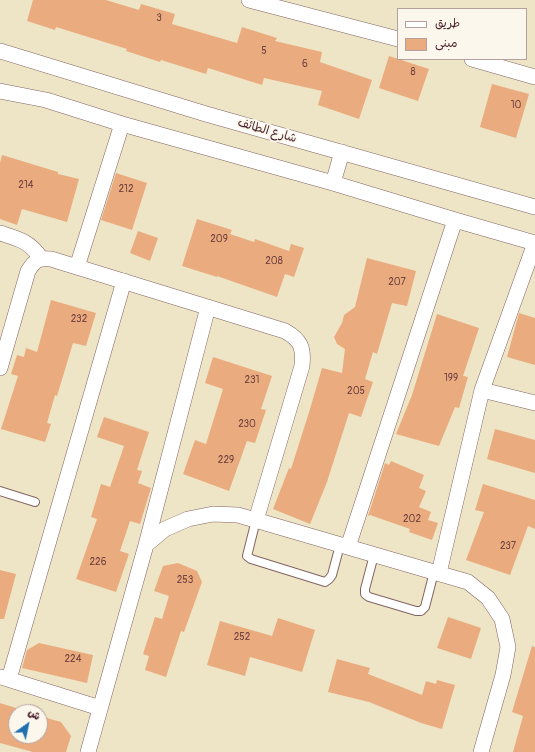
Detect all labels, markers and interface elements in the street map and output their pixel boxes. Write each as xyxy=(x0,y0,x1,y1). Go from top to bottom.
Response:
legend xyxy=(397,8,527,60)
house number: 3 xyxy=(156,12,162,24)
text: طريق xyxy=(435,16,460,31)
text: مبنى xyxy=(435,36,458,51)
house number: 5 xyxy=(261,45,267,57)
house number: 6 xyxy=(302,58,308,70)
house number: 8 xyxy=(410,66,416,78)
house number: 10 xyxy=(511,99,521,111)
street label: شارع الطائف xyxy=(236,116,298,146)
house number: 214 xyxy=(18,179,34,191)
house number: 212 xyxy=(118,183,134,195)
house number: 209 xyxy=(210,233,228,245)
house number: 208 xyxy=(265,255,283,267)
house number: 207 xyxy=(388,276,406,288)
house number: 232 xyxy=(71,313,87,325)
house number: 199 xyxy=(444,372,458,384)
house number: 231 xyxy=(245,374,259,386)
house number: 205 xyxy=(347,385,365,397)
house number: 230 xyxy=(238,418,256,430)
house number: 229 xyxy=(218,454,234,466)
house number: 202 xyxy=(403,513,421,525)
house number: 237 xyxy=(500,540,516,552)
house number: 226 xyxy=(90,556,106,568)
house number: 253 xyxy=(177,574,193,586)
house number: 252 xyxy=(234,631,250,643)
house number: 224 xyxy=(65,653,81,665)
north arrow xyxy=(8,704,48,744)
text: ش xyxy=(26,706,43,723)

